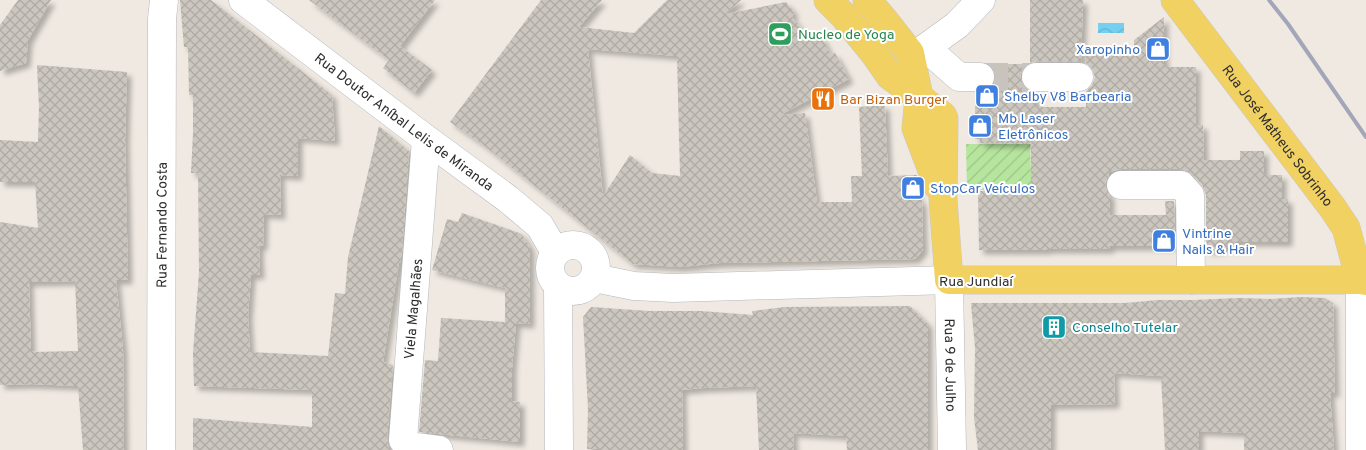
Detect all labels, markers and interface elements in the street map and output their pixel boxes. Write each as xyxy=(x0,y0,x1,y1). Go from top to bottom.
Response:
sports icon: Nucleo de Yoga xyxy=(767,21,793,47)
place label: Nucleo de Yoga xyxy=(798,27,894,44)
shop icon: Xaropinho xyxy=(1145,36,1171,62)
place label: Xaropinho xyxy=(1076,42,1140,59)
street label: Rua Doutor Aníbal Lelis de Miranda xyxy=(310,50,496,195)
street label: Rua José Matheus Sobrinho xyxy=(1217,62,1336,211)
shop icon: Shelby V8 Barbearia xyxy=(974,83,1000,109)
restaurant icon: Bar Bizan Burger xyxy=(810,86,836,112)
place label: Shelby V8 Barbearia xyxy=(1004,89,1131,106)
place label: Bar Bizan Burger xyxy=(840,92,948,109)
place label: Mb Laser Eletrônicos xyxy=(998,111,1068,144)
shop icon: Mb Laser Eletrônicos xyxy=(967,113,993,139)
street label: Rua Fernando Costa xyxy=(154,162,172,288)
shop icon: StopCar Veículos xyxy=(900,175,926,201)
place label: StopCar Veículos xyxy=(930,181,1035,198)
place label: Vintrine Nails & Hair xyxy=(1182,226,1255,259)
shop icon: Vintrine Nails & Hair xyxy=(1151,228,1177,254)
street label: Viela Magalhães xyxy=(402,258,427,360)
street label: Rua Jundiaí xyxy=(939,274,1014,291)
building icon: Conselho Tutelar xyxy=(1041,314,1067,340)
street label: Rua 9 de Julho xyxy=(940,318,958,412)
place label: Conselho Tutelar xyxy=(1072,320,1178,337)

